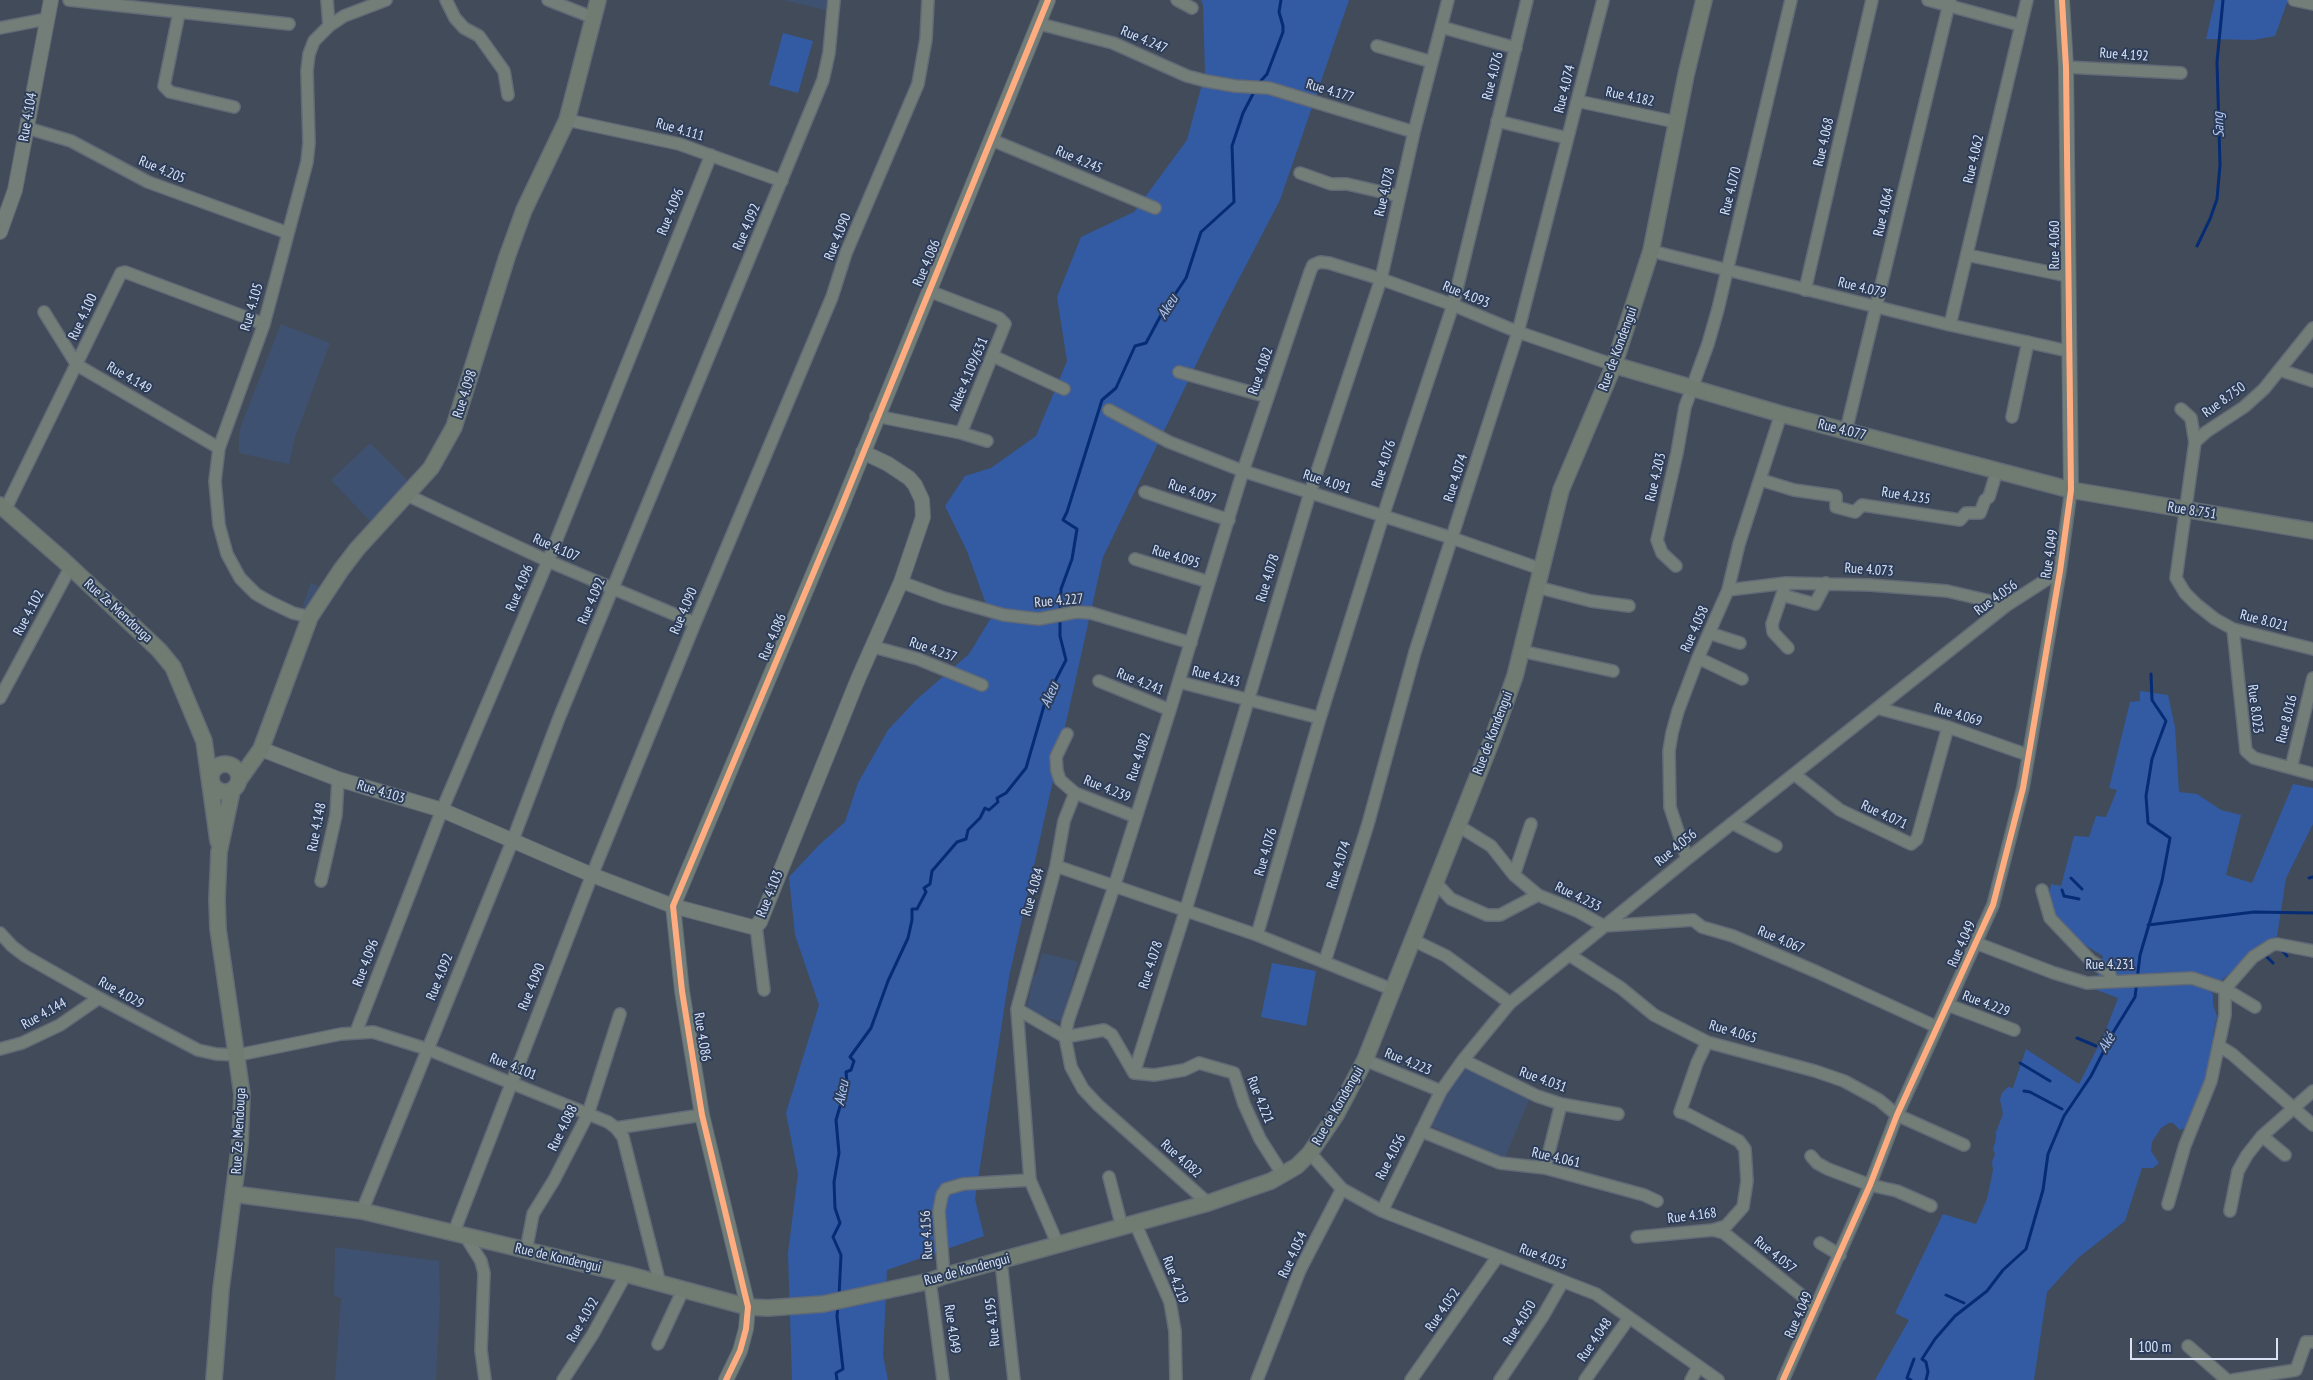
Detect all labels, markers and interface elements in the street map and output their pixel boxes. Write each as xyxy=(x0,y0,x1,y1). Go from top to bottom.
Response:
street label: Rue 4.247 xyxy=(1118,23,1170,57)
street label: Rue 4.192 xyxy=(2099,45,2149,65)
street label: Rue 4.076 xyxy=(1479,50,1507,102)
street label: Rue 4.074 xyxy=(1551,63,1579,115)
street label: Rue 4.177 xyxy=(1304,76,1356,106)
street label: Rue 4.182 xyxy=(1604,84,1656,110)
street label: Rue 4.104 xyxy=(15,91,41,143)
water label: Sang xyxy=(2210,112,2228,138)
street label: Rue 4.111 xyxy=(654,115,706,145)
street label: Rue 4.068 xyxy=(1810,116,1838,168)
street label: Rue 4.062 xyxy=(1960,133,1988,185)
street label: Rue 4.245 xyxy=(1053,143,1105,177)
street label: Rue 4.205 xyxy=(136,153,188,187)
street label: Rue 4.070 xyxy=(1717,165,1745,217)
street label: Rue 4.078 xyxy=(1371,166,1399,218)
street label: Rue 4.096 xyxy=(654,186,688,238)
street label: Rue 4.064 xyxy=(1870,186,1898,238)
street label: Rue 4.092 xyxy=(730,201,764,253)
street label: Rue 4.090 xyxy=(821,211,855,263)
street label: Rue 4.060 xyxy=(2047,220,2063,270)
street label: Rue 4.086 xyxy=(910,237,944,289)
street label: Rue 4.079 xyxy=(1836,274,1888,302)
street label: Rue 4.093 xyxy=(1440,278,1492,312)
street label: Rue 4.105 xyxy=(237,281,267,333)
street label: Rue 4.100 xyxy=(65,291,101,343)
water label: Akeu xyxy=(1154,291,1182,323)
street label: Rue de Kondengui xyxy=(1595,305,1641,393)
street label: Allée 4.109/631 xyxy=(946,335,992,413)
street label: Rue 4.082 xyxy=(1245,345,1277,397)
street label: Rue 4.149 xyxy=(103,358,155,398)
street label: Rue 4.098 xyxy=(449,368,481,420)
street label: Rue 8.750 xyxy=(2199,379,2249,421)
street label: Rue 4.077 xyxy=(1816,416,1868,444)
street label: Rue 4.076 xyxy=(1368,438,1400,490)
street label: Rue 4.203 xyxy=(1642,451,1670,503)
street label: Rue 4.074 xyxy=(1440,452,1472,504)
street label: Rue 4.091 xyxy=(1301,466,1353,498)
street label: Rue 4.097 xyxy=(1166,476,1218,508)
street label: Rue 4.235 xyxy=(1880,484,1932,508)
street label: Rue 8.751 xyxy=(2166,499,2218,523)
street label: Rue 4.049 xyxy=(2038,528,2062,580)
street label: Rue 4.107 xyxy=(530,530,582,566)
street label: Rue 4.095 xyxy=(1150,542,1202,572)
street label: Rue 4.078 xyxy=(1253,552,1283,604)
street label: Rue 4.073 xyxy=(1844,560,1894,580)
street label: Rue 4.096 xyxy=(503,562,537,614)
street label: Rue 4.092 xyxy=(575,575,609,627)
street label: Rue Ze Mendouga xyxy=(80,576,156,646)
street label: Rue 4.056 xyxy=(1971,577,2021,619)
street label: Rue 4.090 xyxy=(667,585,701,637)
street label: Rue 4.102 xyxy=(10,587,48,639)
street label: Rue 4.227 xyxy=(1034,590,1084,612)
street label: Rue 4.058 xyxy=(1677,603,1713,655)
street label: Rue 8.021 xyxy=(2238,607,2290,635)
street label: Rue 4.086 xyxy=(756,611,790,663)
street label: Rue 4.237 xyxy=(907,634,959,666)
street label: Rue 4.243 xyxy=(1190,663,1242,691)
street label: Rue 4.241 xyxy=(1114,665,1166,699)
water label: Akeu xyxy=(1037,680,1063,710)
street label: Rue 8.023 xyxy=(2244,684,2266,734)
street label: Rue de Kondengui xyxy=(1469,689,1517,777)
street label: Rue 8.016 xyxy=(2273,693,2301,745)
street label: Rue 4.069 xyxy=(1932,700,1984,730)
street label: Rue 4.082 xyxy=(1123,731,1155,783)
street label: Rue 4.239 xyxy=(1081,772,1133,806)
street label: Rue 4.103 xyxy=(355,777,407,807)
street label: Rue 4.071 xyxy=(1858,797,1910,833)
street label: Rue 4.148 xyxy=(304,801,330,853)
street label: Rue 4.076 xyxy=(1251,826,1281,878)
street label: Rue 4.056 xyxy=(1652,826,1700,870)
street label: Rue 4.074 xyxy=(1323,839,1355,891)
street label: Rue 4.084 xyxy=(1018,866,1048,918)
street label: Rue 4.103 xyxy=(753,868,787,920)
street label: Rue 4.233 xyxy=(1552,879,1604,915)
street label: Rue 4.049 xyxy=(1944,918,1980,970)
street label: Rue 4.067 xyxy=(1755,923,1807,957)
street label: Rue 4.096 xyxy=(349,937,383,989)
street label: Rue 4.078 xyxy=(1135,939,1167,991)
street label: Rue 4.092 xyxy=(423,951,457,1003)
street label: Rue 4.231 xyxy=(2085,957,2135,973)
street label: Rue 4.090 xyxy=(515,961,549,1013)
street label: Rue 4.029 xyxy=(95,974,147,1012)
street label: Rue 4.229 xyxy=(1960,987,2012,1021)
street label: Rue 4.144 xyxy=(18,995,70,1033)
street label: Rue 4.086 xyxy=(690,1011,714,1063)
street label: Rue 4.065 xyxy=(1707,1017,1759,1047)
water label: Aké xyxy=(2094,1030,2120,1056)
street label: Rue 4.223 xyxy=(1382,1045,1434,1079)
street label: Rue 4.101 xyxy=(487,1050,539,1084)
street label: Rue de Kondengui xyxy=(1309,1064,1367,1148)
street label: Rue 4.031 xyxy=(1517,1064,1569,1096)
street label: Rue 4.221 xyxy=(1243,1074,1277,1126)
water label: Akeu xyxy=(831,1079,853,1107)
street label: Rue Ze Mendouga xyxy=(228,1087,250,1175)
street label: Rue 4.088 xyxy=(545,1102,581,1154)
street label: Rue 4.056 xyxy=(1372,1131,1410,1183)
street label: Rue 4.082 xyxy=(1157,1136,1205,1182)
street label: Rue 4.061 xyxy=(1530,1144,1582,1172)
street label: Rue 4.168 xyxy=(1667,1205,1717,1227)
street label: Rue 4.156 xyxy=(917,1210,937,1260)
street label: Rue 4.054 xyxy=(1275,1229,1311,1281)
street label: Rue 4.057 xyxy=(1751,1233,1799,1277)
street label: Rue de Kondengui xyxy=(513,1240,603,1276)
street label: Rue 4.055 xyxy=(1517,1240,1569,1274)
street label: Rue de Kondengui xyxy=(922,1250,1012,1290)
street label: Rue 4.219 xyxy=(1158,1254,1192,1306)
street label: Rue 4.052 xyxy=(1422,1285,1464,1335)
street label: Rue 4.049 xyxy=(1781,1289,1817,1341)
street label: Rue 4.032 xyxy=(563,1294,603,1346)
street label: Rue 4.195 xyxy=(982,1297,1004,1347)
street label: Rue 4.050 xyxy=(1500,1298,1540,1348)
street label: Rue 4.049 xyxy=(940,1303,964,1355)
street label: Rue 4.048 xyxy=(1574,1315,1616,1365)
scale bar xyxy=(2133,1328,2280,1360)
text: 100 m xyxy=(2138,1337,2171,1356)

